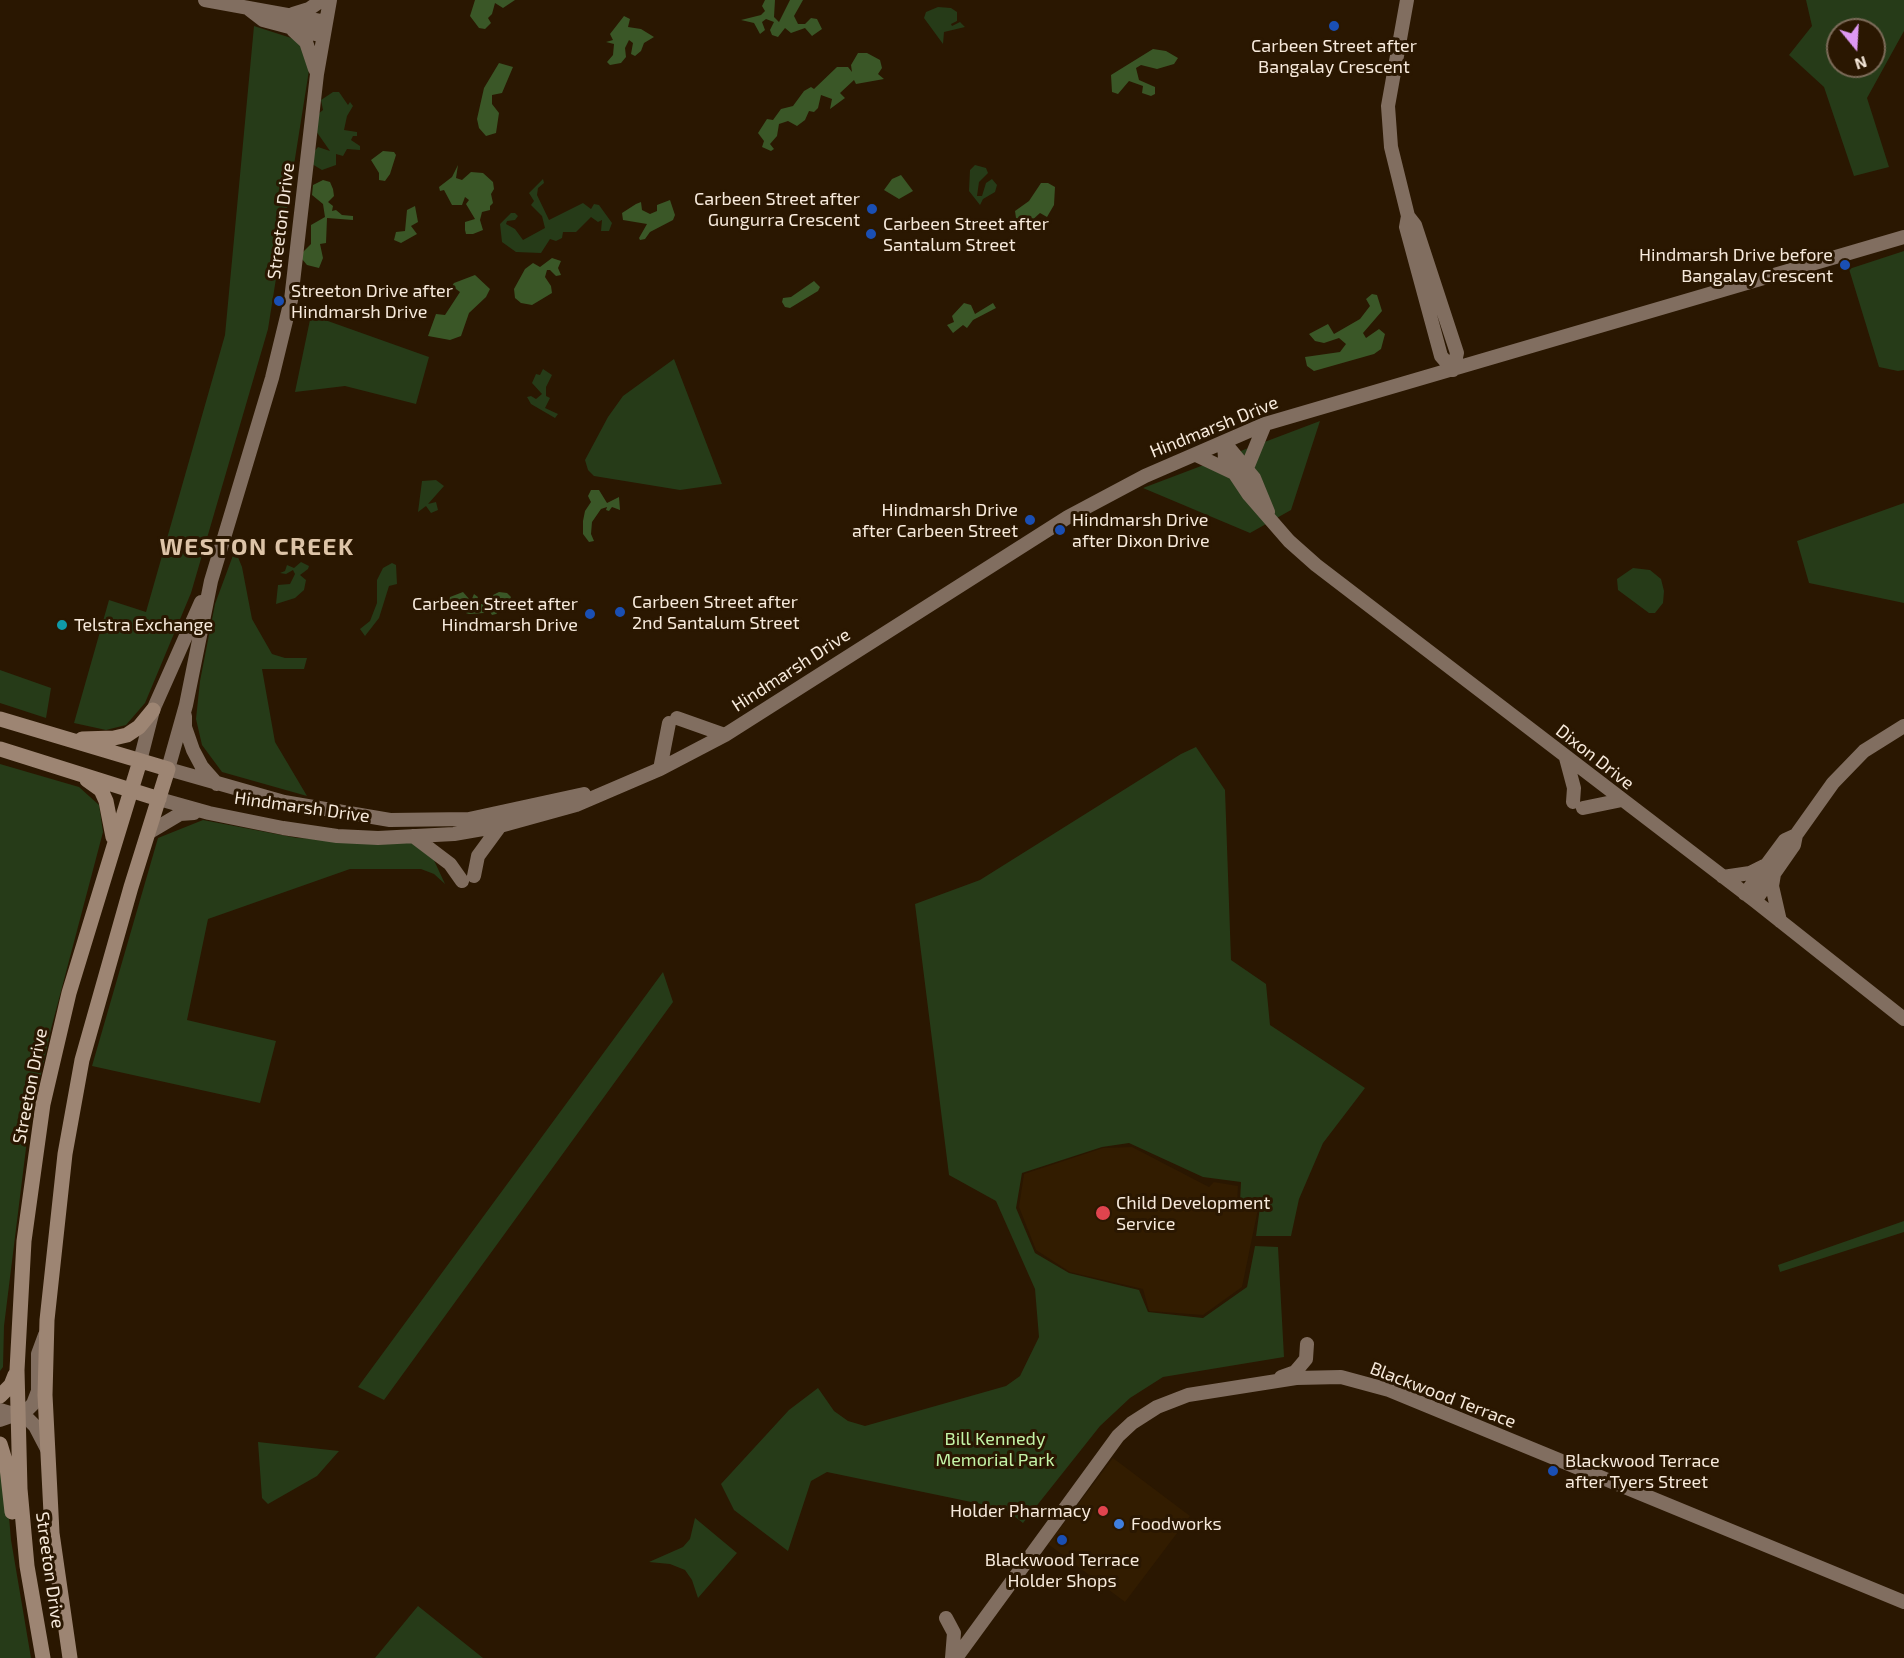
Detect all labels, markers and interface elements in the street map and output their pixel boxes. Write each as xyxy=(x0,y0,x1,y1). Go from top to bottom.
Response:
north arrow xyxy=(1826,18,1886,78)
marker: Carbeen Street after Bangalay Crescent xyxy=(1327,19,1341,33)
place label: Carbeen Street after Bangalay Crescent xyxy=(1251,35,1417,78)
text: N xyxy=(1853,53,1870,75)
street label: Streeton Drive xyxy=(263,161,299,281)
place label: Carbeen Street after Gungurra Crescent xyxy=(694,188,860,230)
marker: Carbeen Street after Gungurra Crescent xyxy=(865,202,879,216)
place label: Carbeen Street after Santalum Street xyxy=(883,213,1049,256)
marker: Carbeen Street after Santalum Street xyxy=(864,227,878,241)
place label: Hindmarsh Drive before Bangalay Crescent xyxy=(1639,244,1833,286)
marker: Hindmarsh Drive before Bangalay Crescent xyxy=(1838,258,1852,272)
place label: Streeton Drive after Hindmarsh Drive xyxy=(291,280,453,322)
marker: Streeton Drive after Hindmarsh Drive xyxy=(272,294,286,308)
street label: Hindmarsh Drive xyxy=(1147,391,1281,463)
place label: Hindmarsh Drive after Carbeen Street xyxy=(852,499,1018,542)
place label: Hindmarsh Drive after Dixon Drive xyxy=(1072,509,1210,552)
marker: Hindmarsh Drive after Carbeen Street xyxy=(1023,513,1037,527)
marker: Hindmarsh Drive after Dixon Drive xyxy=(1053,523,1067,537)
district label: WESTON CREEK xyxy=(159,533,355,561)
place label: Carbeen Street after 2nd Santalum Street xyxy=(632,591,799,634)
place label: Carbeen Street after Hindmarsh Drive xyxy=(412,593,578,636)
marker: Carbeen Street after 2nd Santalum Street xyxy=(613,605,627,619)
marker: Carbeen Street after Hindmarsh Drive xyxy=(583,607,597,621)
place label: Telstra Exchange xyxy=(74,614,213,636)
marker: Telstra Exchange xyxy=(55,618,69,632)
street label: Hindmarsh Drive xyxy=(728,624,854,716)
street label: Dixon Drive xyxy=(1552,720,1638,794)
street label: Hindmarsh Drive xyxy=(233,787,371,827)
street label: Streeton Drive xyxy=(8,1026,52,1146)
place label: Child Development Service xyxy=(1116,1192,1270,1234)
marker: Child Development Service xyxy=(1094,1204,1112,1222)
street label: Blackwood Terrace xyxy=(1367,1357,1519,1433)
park label: Bill Kennedy Memorial Park xyxy=(935,1428,1055,1470)
place label: Blackwood Terrace after Tyers Street xyxy=(1565,1450,1720,1492)
marker: Blackwood Terrace after Tyers Street xyxy=(1546,1464,1560,1478)
place label: Holder Pharmacy xyxy=(950,1500,1091,1522)
marker: Holder Pharmacy xyxy=(1096,1504,1110,1518)
street label: Streeton Drive xyxy=(31,1510,69,1630)
place label: Foodworks xyxy=(1131,1513,1222,1535)
marker: Foodworks xyxy=(1112,1517,1126,1531)
marker: Blackwood Terrace Holder Shops xyxy=(1055,1533,1069,1547)
place label: Blackwood Terrace Holder Shops xyxy=(985,1549,1139,1592)

